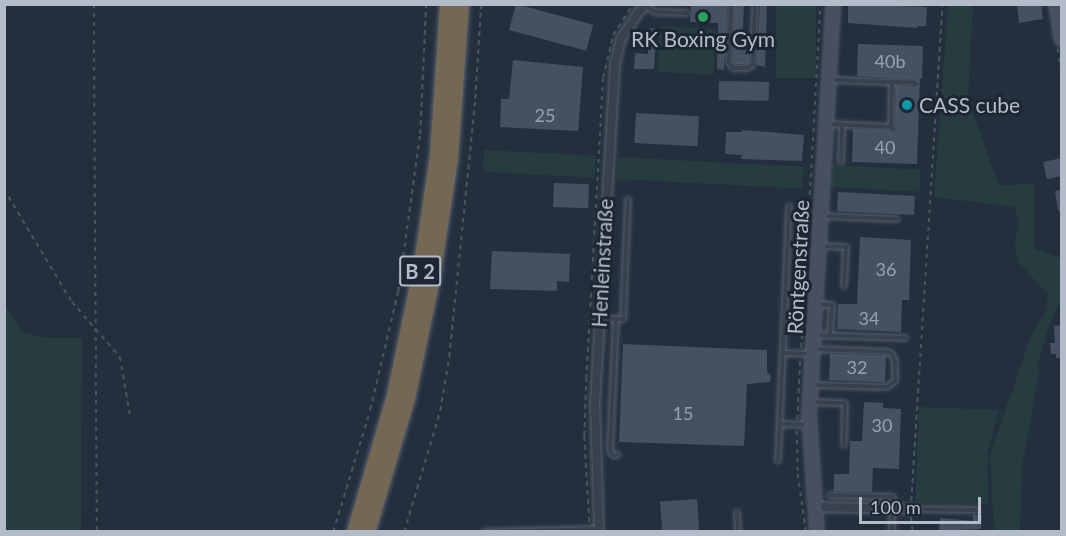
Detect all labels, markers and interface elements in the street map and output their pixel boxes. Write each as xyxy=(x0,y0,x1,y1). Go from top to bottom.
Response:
marker: RK Boxing Gym xyxy=(696,10,710,24)
place label: RK Boxing Gym xyxy=(631,26,775,52)
house number: 40b xyxy=(875,50,905,72)
place label: CASS cube xyxy=(919,92,1020,118)
marker: CASS cube xyxy=(900,98,914,112)
house number: 25 xyxy=(535,104,555,126)
house number: 40 xyxy=(875,136,895,158)
street label: Henleinstraße xyxy=(586,198,618,328)
street label: Röntgenstraße xyxy=(782,199,814,335)
road number: B 2 xyxy=(399,254,441,288)
house number: 36 xyxy=(876,258,896,280)
house number: 34 xyxy=(859,307,879,329)
house number: 32 xyxy=(847,356,867,378)
house number: 15 xyxy=(673,402,693,424)
house number: 30 xyxy=(872,414,892,436)
scale bar xyxy=(862,485,984,523)
text: 100 m xyxy=(870,496,921,518)

